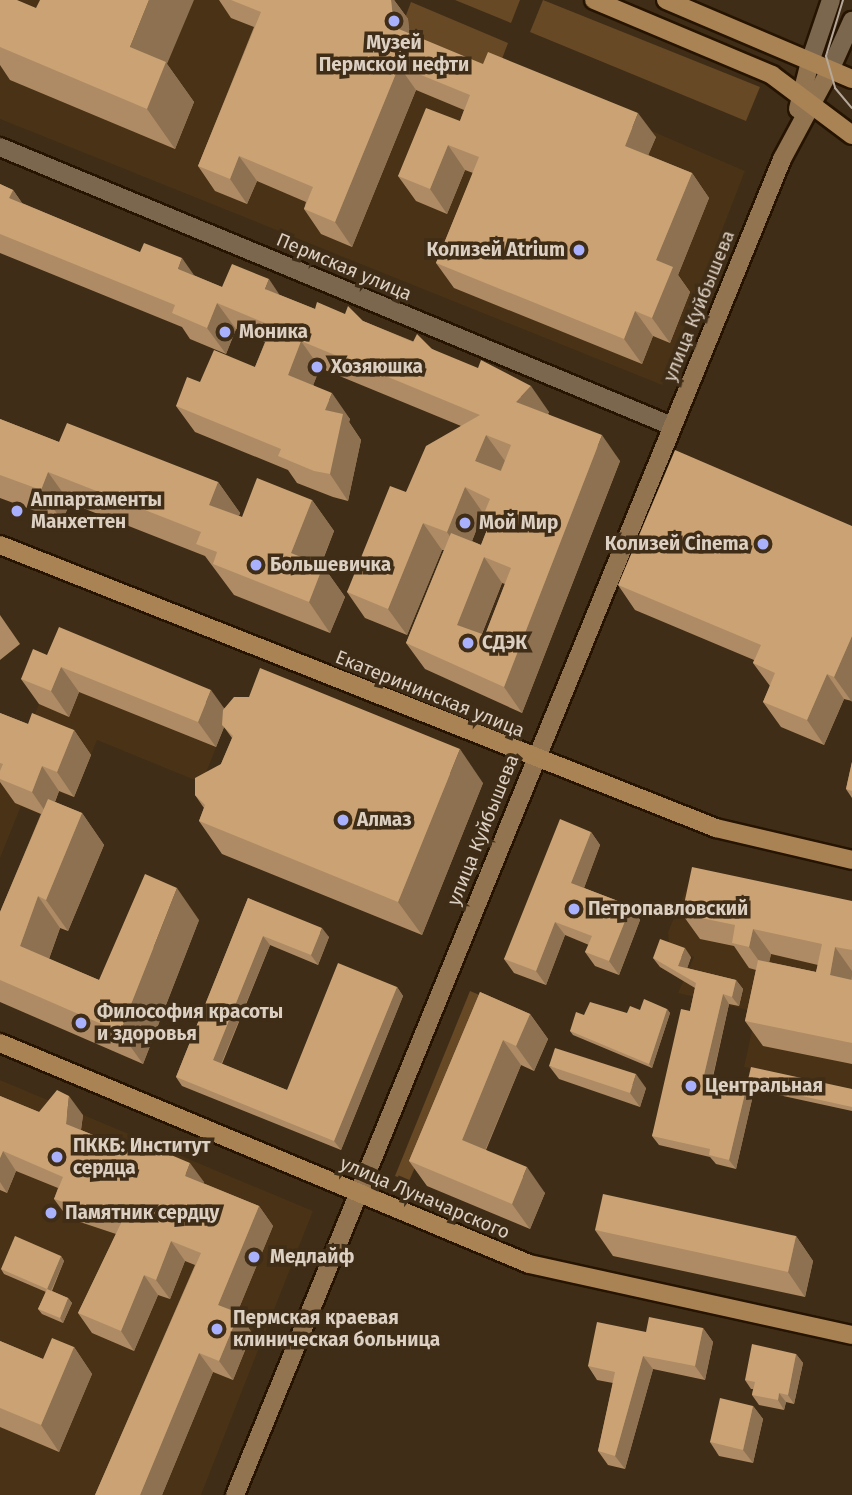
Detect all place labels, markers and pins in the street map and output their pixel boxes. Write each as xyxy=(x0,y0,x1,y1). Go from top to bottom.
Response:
marker: Музей Пермской нефти xyxy=(386,13,402,29)
place label: Музей Пермской нефти xyxy=(319,32,469,76)
place label: Колизей Atrium xyxy=(427,239,565,261)
marker: Колизей Atrium xyxy=(571,242,587,258)
place label: Моника xyxy=(239,321,308,343)
marker: Моника xyxy=(217,324,233,340)
place label: Хозяюшка xyxy=(331,356,423,378)
marker: Хозяюшка xyxy=(309,359,325,375)
place label: Аппартаменты Манхеттен xyxy=(31,489,162,533)
marker: Аппартаменты Манхеттен xyxy=(9,503,25,519)
place label: Мой Мир xyxy=(479,512,558,534)
marker: Мой Мир xyxy=(457,515,473,531)
place label: Колизей Cinema xyxy=(605,533,749,555)
marker: Колизей Cinema xyxy=(755,536,771,552)
place label: Большевичка xyxy=(270,554,391,576)
marker: Большевичка xyxy=(248,557,264,573)
place label: СДЭК xyxy=(482,632,527,654)
marker: СДЭК xyxy=(460,635,476,651)
place label: Алмаз xyxy=(357,809,412,831)
marker: Алмаз xyxy=(335,812,351,828)
place label: Петропавловский xyxy=(588,898,748,920)
marker: Петропавловский xyxy=(566,901,582,917)
place label: Философия красоты и здоровья xyxy=(97,1001,283,1045)
marker: Философия красоты и здоровья xyxy=(71,1013,91,1033)
place label: Центральная xyxy=(705,1075,823,1097)
marker: Центральная xyxy=(683,1078,699,1094)
place label: ПККБ: Институт сердца xyxy=(73,1135,210,1179)
marker: ПККБ: Институт сердца xyxy=(47,1147,67,1167)
place label: Памятник сердцу xyxy=(65,1202,219,1224)
marker: Памятник сердцу xyxy=(43,1205,59,1221)
place label: Медлайф xyxy=(270,1246,354,1268)
marker: Медлайф xyxy=(244,1247,264,1267)
place label: Пермская краевая клиническая больница xyxy=(233,1307,440,1351)
marker: Пермская краевая клиническая больница xyxy=(207,1319,227,1339)

